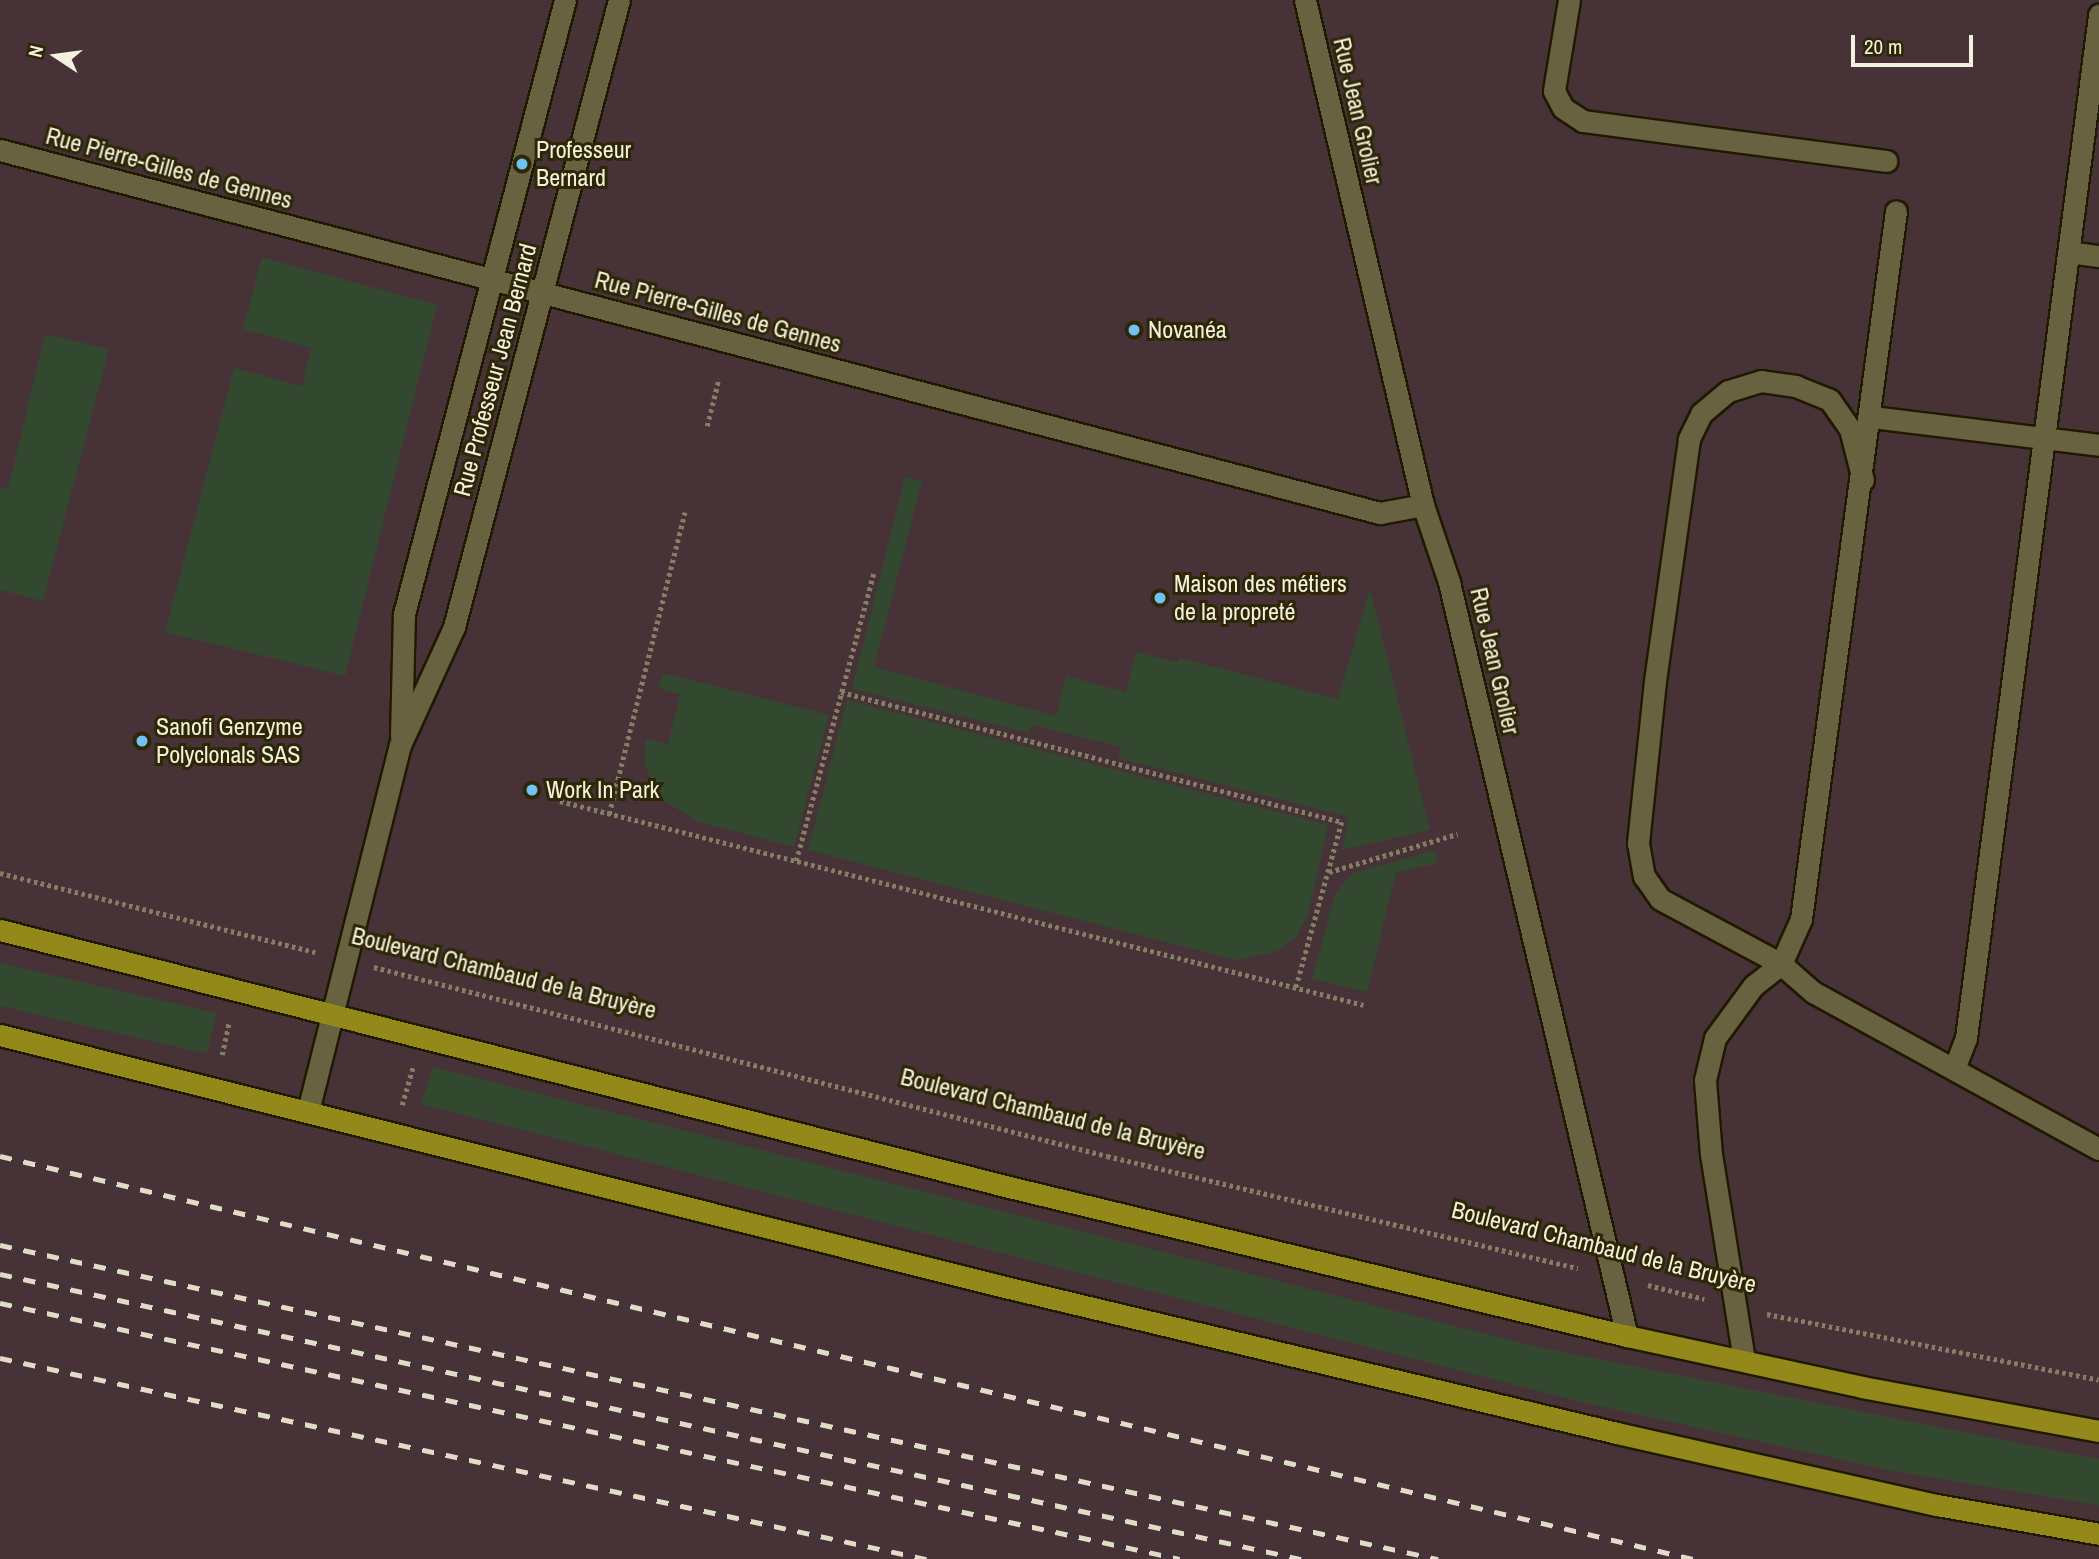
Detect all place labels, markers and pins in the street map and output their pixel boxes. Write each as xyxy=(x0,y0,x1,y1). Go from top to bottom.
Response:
place label: Professeur Bernard xyxy=(536,136,631,192)
marker: Professeur Bernard xyxy=(514,156,530,172)
place label: Novanéa xyxy=(1148,316,1227,344)
marker: Novanéa xyxy=(1126,322,1142,338)
place label: Maison des métiers de la propreté xyxy=(1174,570,1347,626)
marker: Maison des métiers de la propreté xyxy=(1152,590,1168,606)
place label: Sanofi Genzyme Polyclonals SAS xyxy=(156,713,303,769)
marker: Sanofi Genzyme Polyclonals SAS xyxy=(134,733,150,749)
place label: Work In Park xyxy=(546,776,659,804)
marker: Work In Park xyxy=(524,782,540,798)

